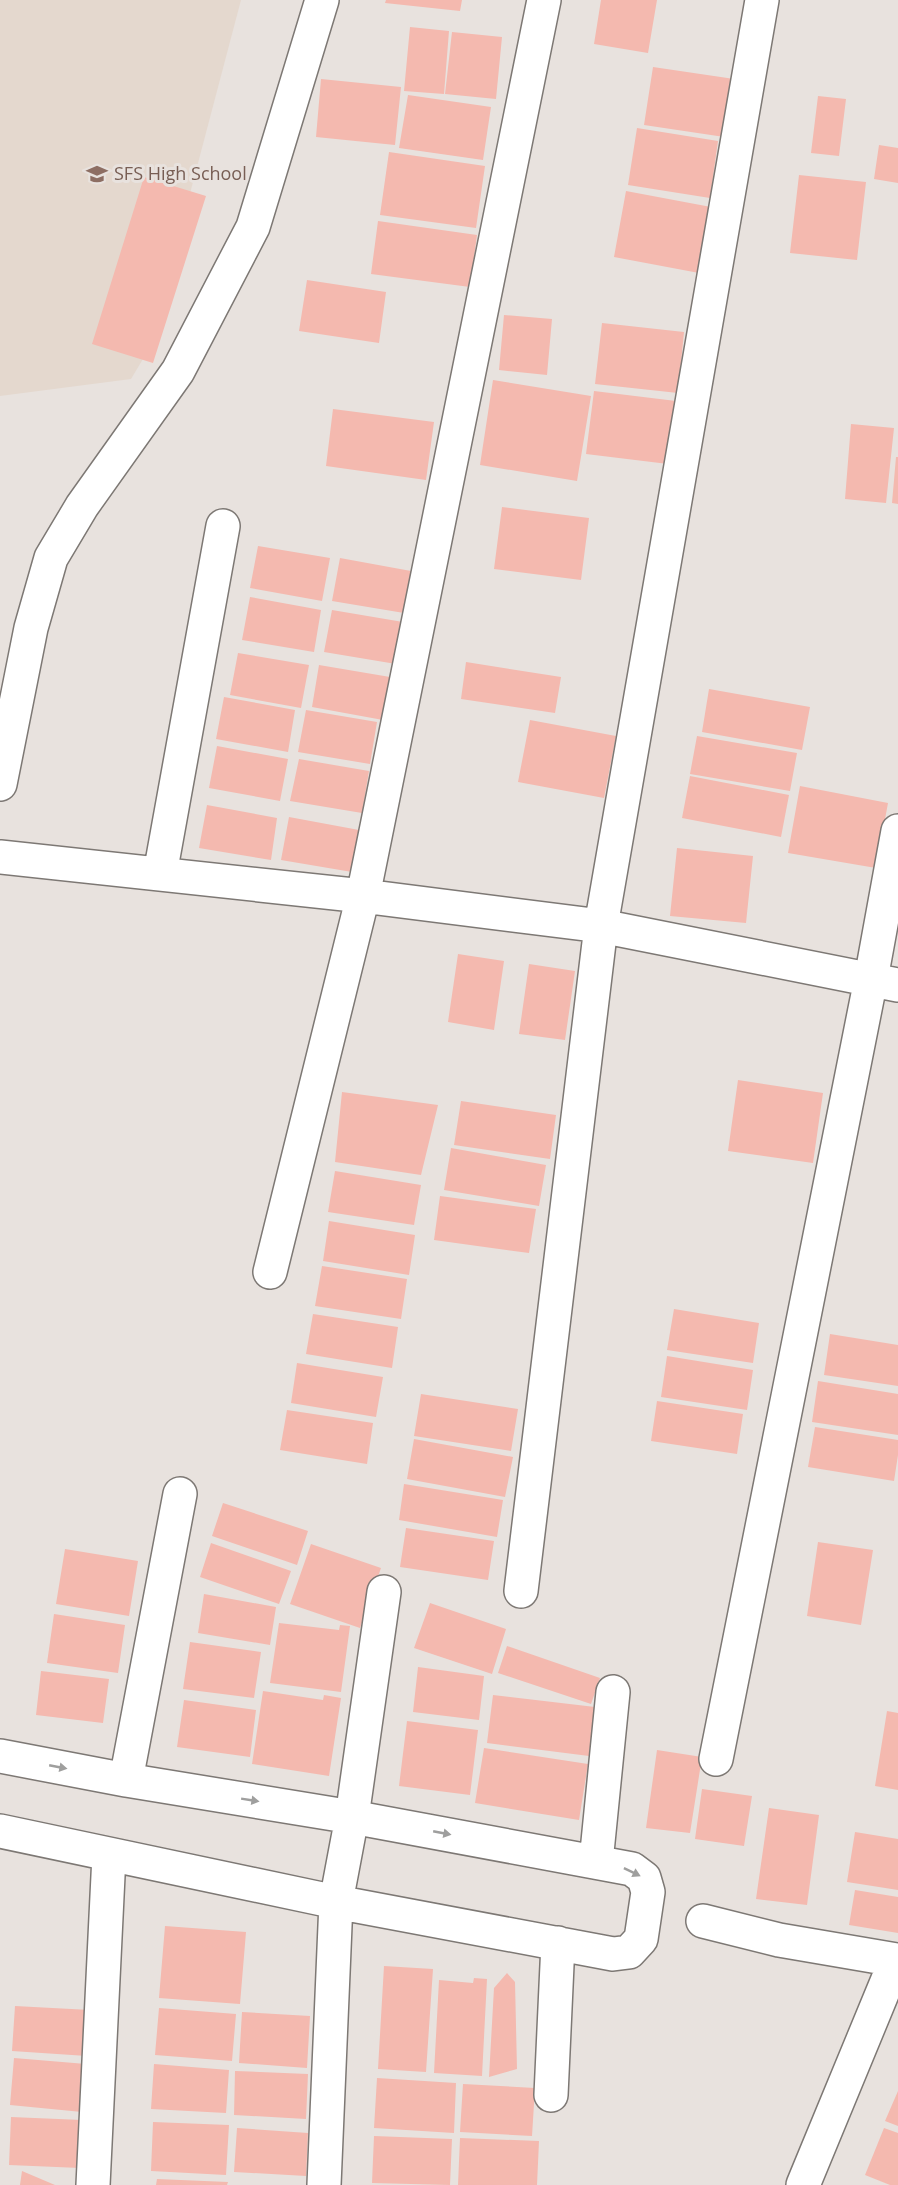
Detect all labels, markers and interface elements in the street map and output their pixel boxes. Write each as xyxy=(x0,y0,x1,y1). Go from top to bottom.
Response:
place label: SFS High School xyxy=(114,161,247,185)
school or university icon: SFS High School xyxy=(85,162,109,186)
one-way arrow xyxy=(48,1763,67,1772)
one-way arrow xyxy=(240,1796,259,1805)
one-way arrow xyxy=(432,1829,451,1838)
one-way arrow xyxy=(624,1867,641,1876)

